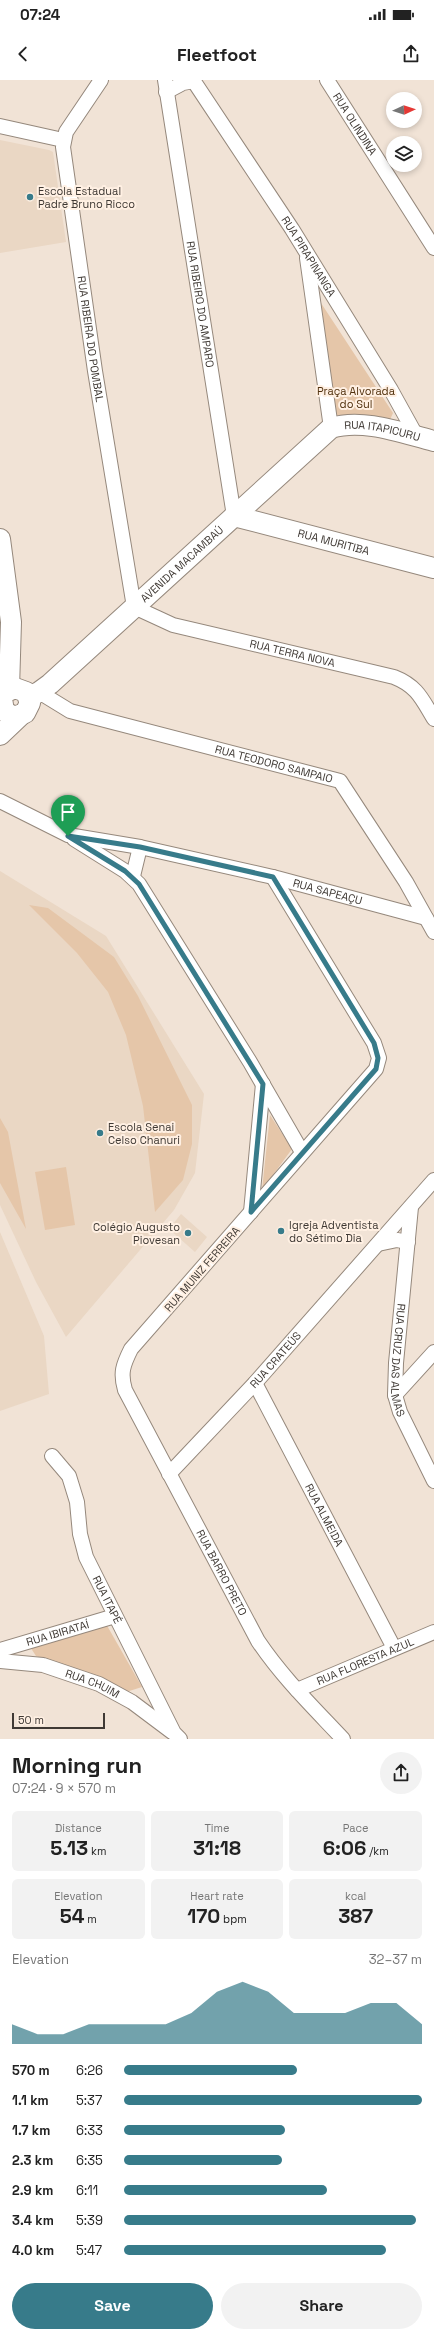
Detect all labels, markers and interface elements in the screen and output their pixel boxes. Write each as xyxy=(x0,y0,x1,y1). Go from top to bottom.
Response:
text: 07:24 xyxy=(20,5,60,24)
icon: back xyxy=(12,43,34,65)
text: Fleetfoot xyxy=(177,43,257,66)
icon: share xyxy=(400,43,422,65)
street label: RUA OLINDINA xyxy=(330,90,380,158)
north arrow xyxy=(386,92,422,128)
map controls xyxy=(386,92,422,172)
button: layers xyxy=(386,136,422,172)
place label: Escola Estadual Padre Bruno Ricco xyxy=(38,184,135,211)
marker: Escola Estadual Padre Bruno Ricco xyxy=(25,192,35,202)
street label: RUA PIRAPINANGA xyxy=(278,214,339,299)
street label: RUA RIBEIRO DO AMPARO xyxy=(184,240,217,368)
street label: RUA RIBEIRA DO POMBAL xyxy=(75,275,107,403)
park label: Praça Alvorada do Sul xyxy=(317,384,396,411)
street label: RUA ITAPICURU xyxy=(344,418,422,444)
street label: AVENIDA MACAMBAÚ xyxy=(137,522,226,605)
street label: RUA MURITIBA xyxy=(296,526,371,558)
street label: RUA TERRA NOVA xyxy=(248,636,337,670)
street label: RUA TEODORO SAMPAIO xyxy=(213,742,334,786)
pin xyxy=(51,795,85,836)
icon: arrive xyxy=(57,801,79,823)
street label: RUA SAPEAÇU xyxy=(291,876,364,908)
place label: Escola Senai Celso Chanuri xyxy=(108,1120,180,1147)
marker: Escola Senai Celso Chanuri xyxy=(95,1128,105,1138)
place label: Igreja Adventista do Sétimo Dia xyxy=(289,1218,379,1245)
place label: Colégio Augusto Piovesan xyxy=(93,1220,180,1247)
street label: RUA MUNIZ FERREIRA xyxy=(161,1223,243,1315)
marker: Igreja Adventista do Sétimo Dia xyxy=(276,1226,286,1236)
marker: Colégio Augusto Piovesan xyxy=(183,1228,193,1238)
street label: RUA CRUZ DAS ALMAS xyxy=(388,1303,409,1419)
street label: RUA CRATEÚS xyxy=(247,1329,304,1391)
street label: RUA ALMEIDA xyxy=(302,1481,346,1549)
street label: RUA BARRO PRETO xyxy=(193,1527,250,1618)
street label: RUA ITAPÉ xyxy=(89,1573,125,1626)
street label: RUA IBIRATAÍ xyxy=(25,1617,91,1649)
street label: RUA FLORESTA AZUL xyxy=(314,1634,416,1688)
street label: RUA CHUIM xyxy=(64,1666,122,1701)
scale bar xyxy=(12,1711,105,1730)
text: 50 m xyxy=(18,1713,44,1727)
text: Morning run xyxy=(12,1751,142,1779)
button: share xyxy=(380,1752,422,1794)
text: 07:24 · 9 × 570 m xyxy=(12,1780,116,1797)
text: Distance xyxy=(55,1821,102,1835)
text: Time xyxy=(204,1821,230,1835)
text: Pace xyxy=(343,1821,369,1835)
text: 5.13 xyxy=(50,1835,88,1861)
text: 31:18 xyxy=(193,1835,241,1861)
text: 6:06 xyxy=(323,1835,366,1861)
text: km xyxy=(88,1844,107,1858)
text: /km xyxy=(366,1844,389,1858)
text: Elevation xyxy=(54,1889,102,1903)
text: Heart rate xyxy=(190,1889,244,1903)
text: kcal xyxy=(345,1889,366,1903)
text: 54 xyxy=(60,1903,85,1929)
text: 170 xyxy=(187,1903,220,1929)
text: 387 xyxy=(338,1903,373,1929)
text: m xyxy=(85,1912,97,1926)
text: bpm xyxy=(220,1912,247,1926)
text: Elevation xyxy=(12,1951,69,1968)
text: 32–37 m xyxy=(369,1951,422,1968)
text: 570 m xyxy=(12,2062,50,2079)
text: 6:26 xyxy=(76,2062,103,2079)
text: 1.1 km xyxy=(12,2092,49,2109)
text: 5:37 xyxy=(76,2092,102,2109)
text: 1.7 km xyxy=(12,2122,50,2139)
text: 6:33 xyxy=(76,2122,103,2139)
text: 2.3 km xyxy=(12,2152,53,2169)
text: 6:35 xyxy=(76,2152,103,2169)
text: 2.9 km xyxy=(12,2182,53,2199)
text: 6:11 xyxy=(76,2182,98,2199)
text: 3.4 km xyxy=(12,2212,54,2229)
text: 5:39 xyxy=(76,2212,103,2229)
text: 4.0 km xyxy=(12,2242,54,2259)
text: 5:47 xyxy=(76,2242,102,2259)
button: Save xyxy=(12,2283,213,2329)
button: Share xyxy=(221,2283,422,2329)

